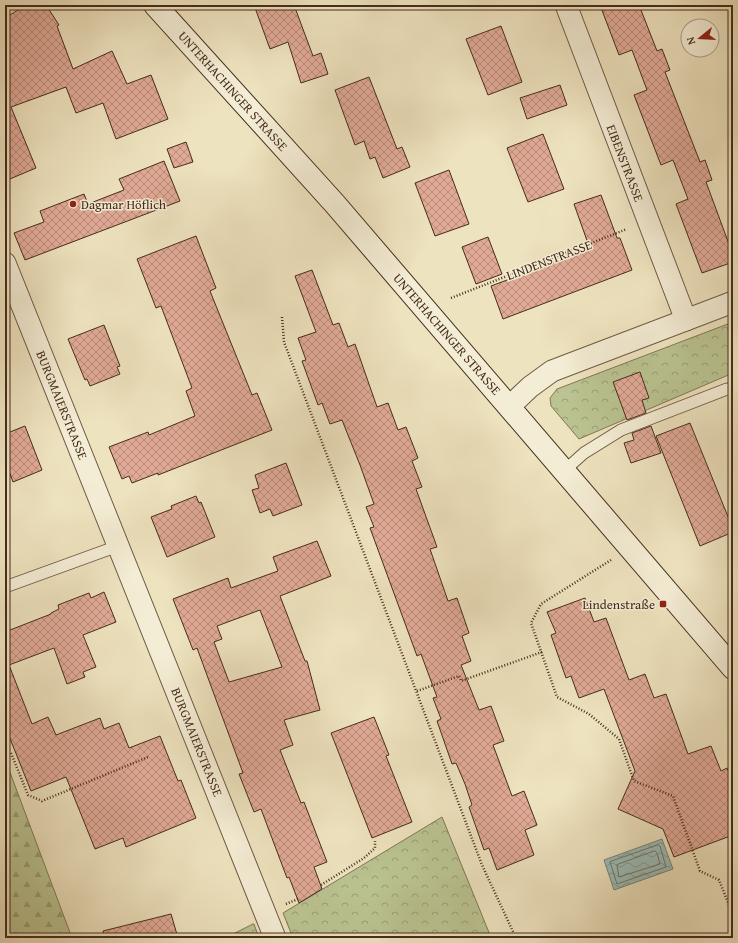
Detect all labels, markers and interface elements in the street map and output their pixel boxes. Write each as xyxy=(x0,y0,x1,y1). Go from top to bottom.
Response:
north arrow xyxy=(680,18,720,58)
street label: UNTERHACHINGER STRASSE xyxy=(174,27,292,156)
text: N xyxy=(682,35,699,47)
street label: EIBENSTRASSE xyxy=(602,122,649,205)
place label: Dagmar Höflich xyxy=(81,195,167,214)
marker: Dagmar Höflich xyxy=(68,199,78,209)
street label: LINDENSTRASSE xyxy=(504,235,595,285)
street label: UNTERHACHINGER STRASSE xyxy=(389,269,506,399)
street label: BURGMAIERSTRASSE xyxy=(31,348,93,463)
place label: Lindenstraße xyxy=(583,595,655,614)
marker: Lindenstraße xyxy=(658,599,668,609)
street label: BURGMAIERSTRASSE xyxy=(166,685,228,800)

